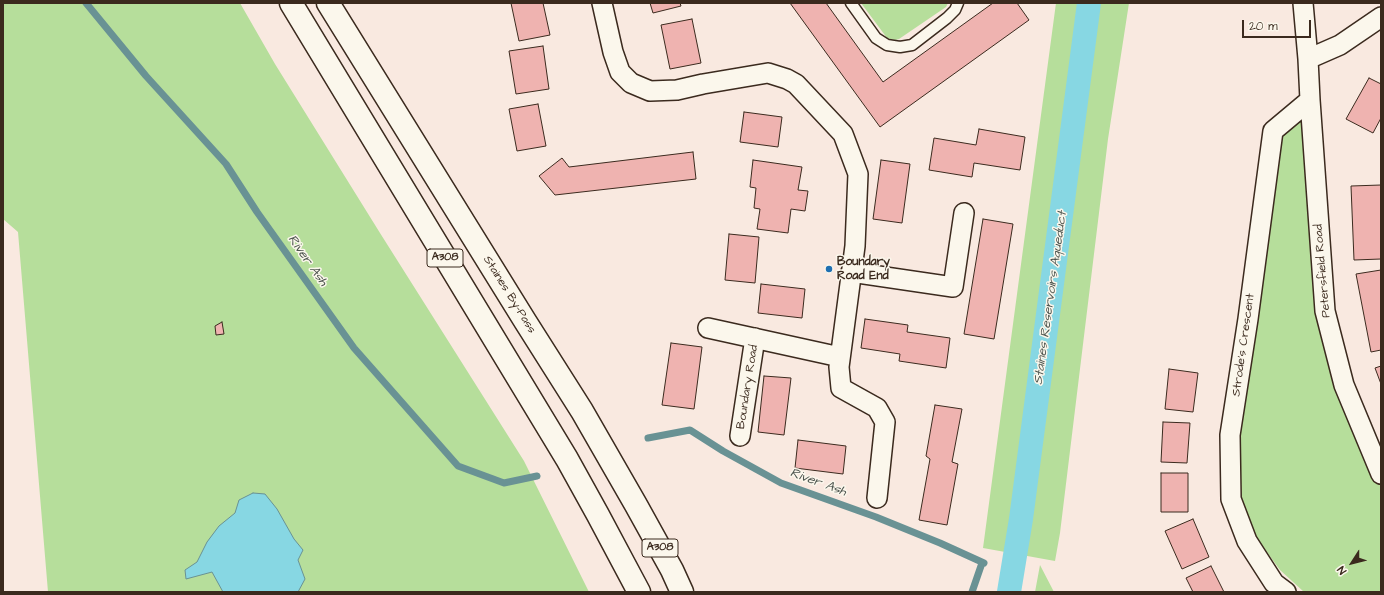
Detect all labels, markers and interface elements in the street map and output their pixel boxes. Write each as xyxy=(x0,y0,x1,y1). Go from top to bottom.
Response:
scale bar xyxy=(1244,12,1313,38)
text: 20 m xyxy=(1249,18,1278,35)
water label: Staines Reservoirs Aqueduct xyxy=(1031,210,1071,386)
street label: Petersfield Road xyxy=(1312,224,1334,318)
water label: River Ash xyxy=(284,232,330,290)
road number: A308 xyxy=(427,249,463,267)
street label: Staines By-Pass xyxy=(479,254,539,336)
place label: Boundary Road End xyxy=(837,255,890,283)
marker: Boundary Road End xyxy=(824,264,834,274)
street label: Strode's Crescent xyxy=(1230,293,1258,397)
street label: Boundary Road xyxy=(734,344,762,430)
water label: River Ash xyxy=(788,466,848,500)
road number: A308 xyxy=(642,539,678,557)
north arrow xyxy=(1332,543,1372,583)
text: N xyxy=(1334,563,1350,578)

